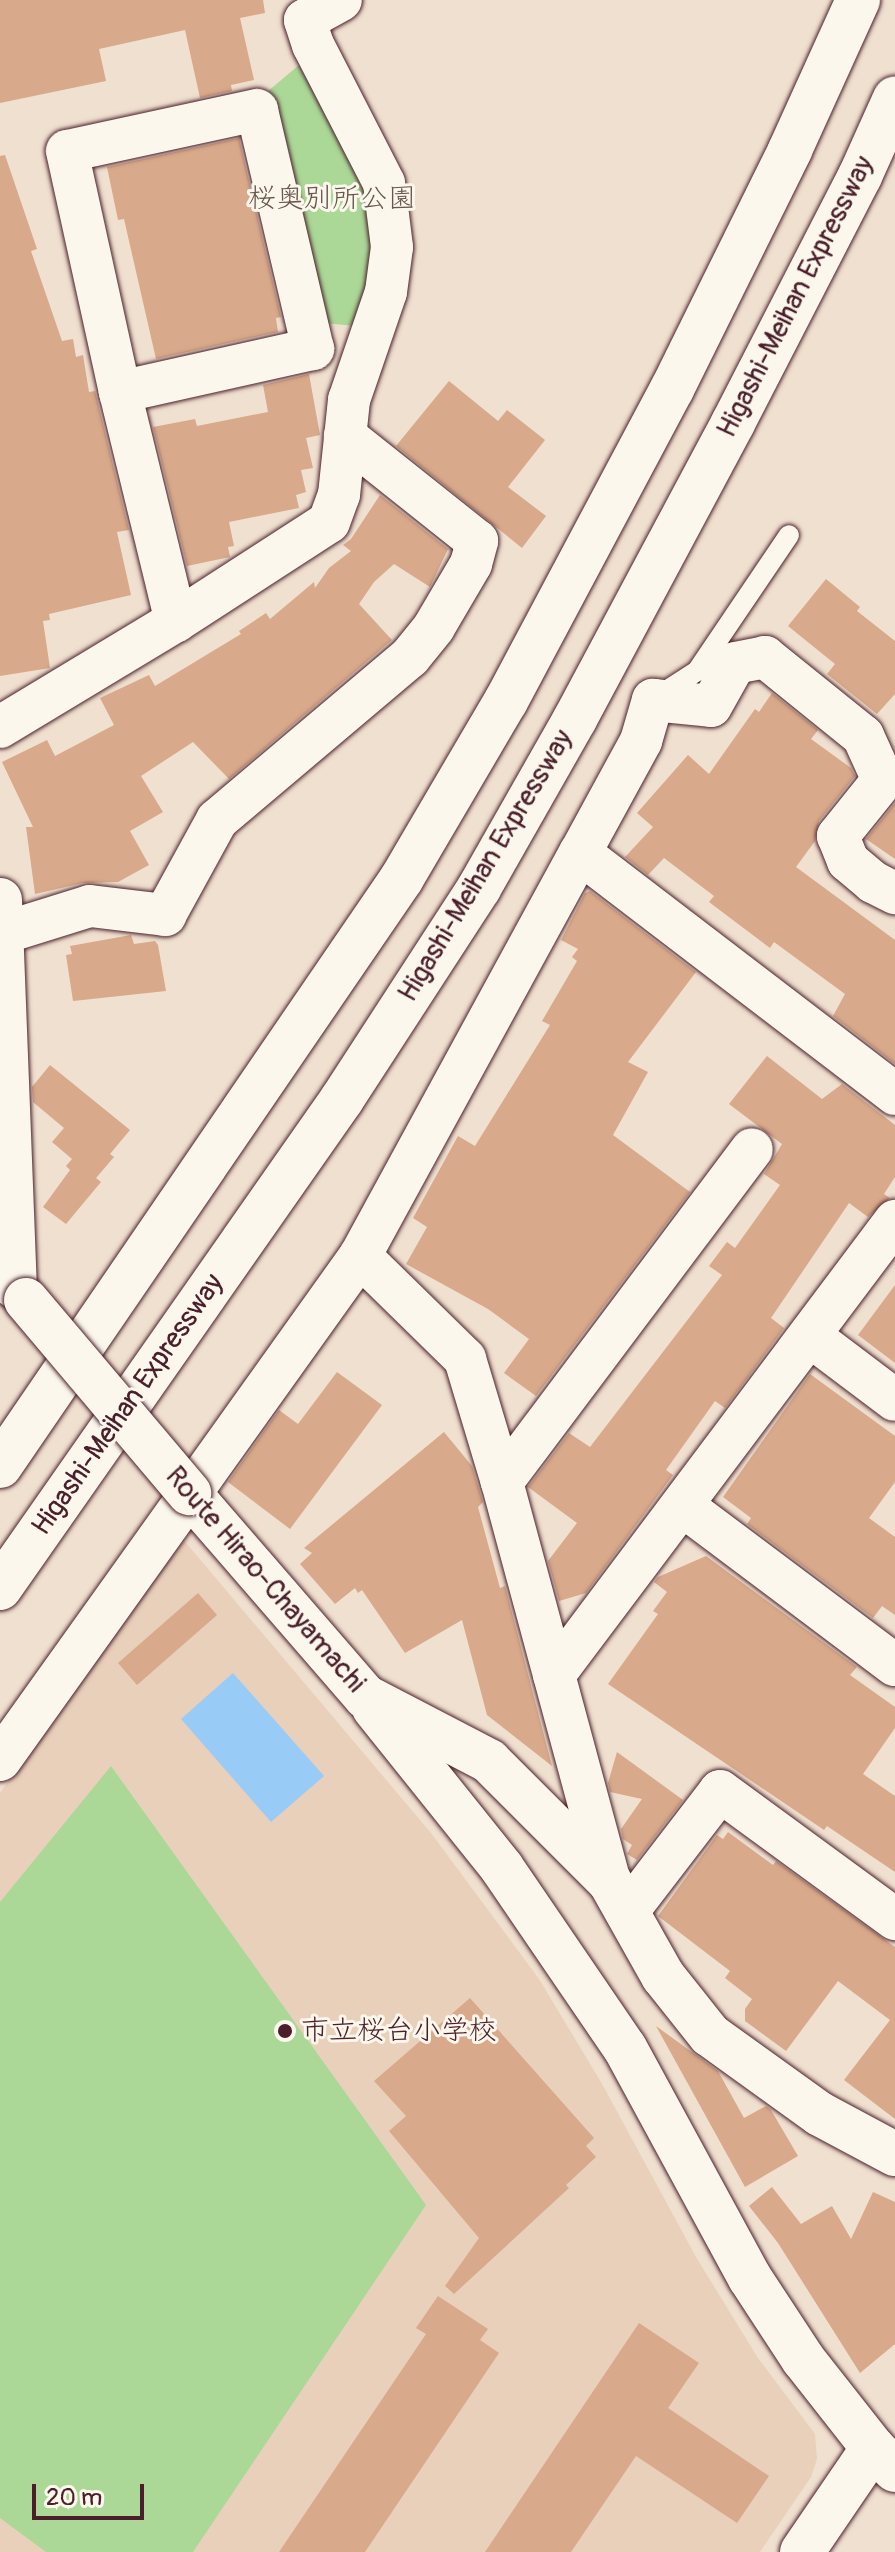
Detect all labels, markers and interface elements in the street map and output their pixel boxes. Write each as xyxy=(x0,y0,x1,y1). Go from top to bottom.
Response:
street label: Higashi-Meihan Expressway xyxy=(710,151,882,443)
park label: 桜奥別所公園 xyxy=(248,182,416,216)
street label: Higashi-Meihan Expressway xyxy=(391,724,581,1008)
street label: Higashi-Meihan Expressway xyxy=(25,1268,231,1542)
street label: Route Hirao-Chayamachi xyxy=(158,1460,372,1700)
place label: 市立桜台小学校 xyxy=(301,2014,497,2048)
marker: 市立桜台小学校 xyxy=(276,2022,294,2040)
scale bar xyxy=(36,2468,148,2518)
text: 20 m xyxy=(46,2483,102,2512)

